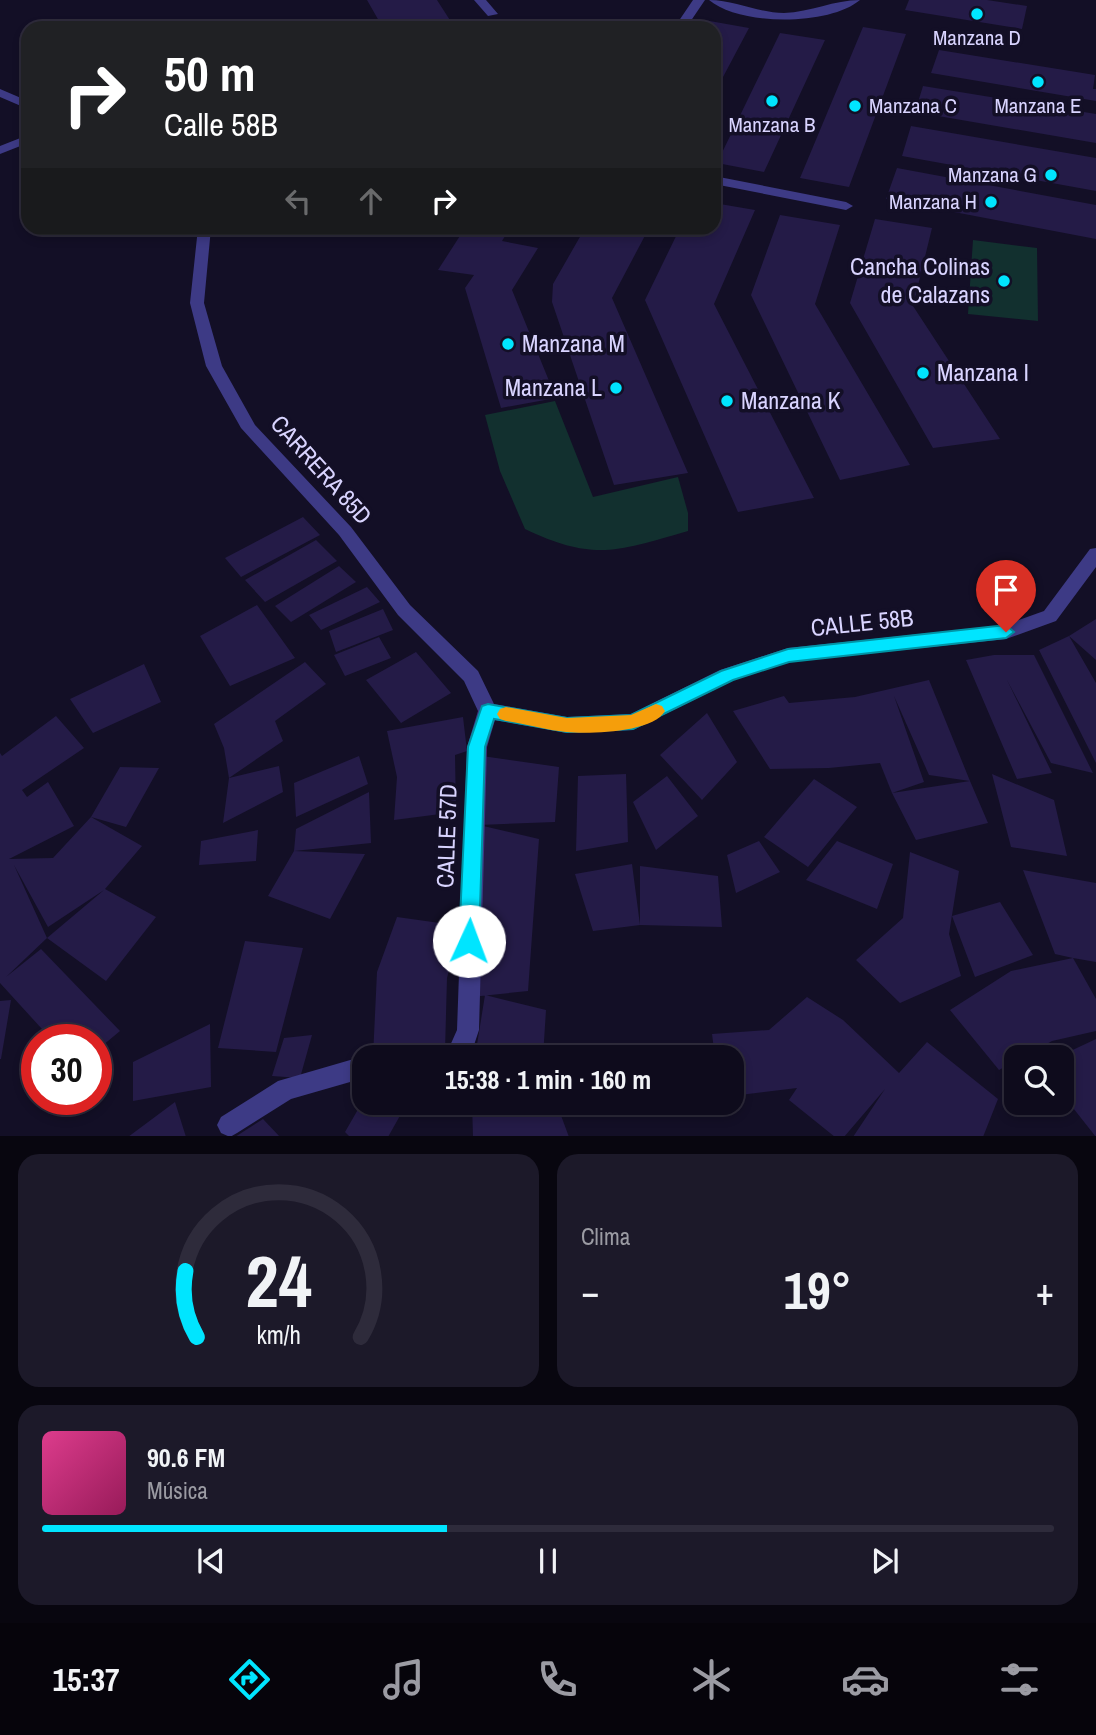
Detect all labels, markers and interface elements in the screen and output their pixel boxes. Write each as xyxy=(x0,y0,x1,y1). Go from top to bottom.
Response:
marker: Manzana D xyxy=(969,6,985,22)
place label: Manzana D xyxy=(933,23,1021,52)
text: 50 m xyxy=(164,40,256,106)
icon: right xyxy=(49,49,140,140)
marker: Manzana E xyxy=(1030,74,1046,90)
place label: Manzana C xyxy=(869,91,957,120)
place label: Manzana E xyxy=(994,91,1082,120)
marker: Manzana B xyxy=(764,93,780,109)
marker: Manzana C xyxy=(847,98,863,114)
text: Calle 58B xyxy=(164,103,278,146)
place label: Manzana B xyxy=(728,110,816,139)
place label: Manzana G xyxy=(948,160,1037,189)
marker: Manzana G xyxy=(1043,167,1059,183)
icon: left xyxy=(279,182,317,220)
icon: ahead xyxy=(352,182,390,220)
icon: right xyxy=(425,182,463,220)
place label: Manzana H xyxy=(889,187,977,216)
marker: Manzana H xyxy=(983,194,999,210)
place label: Cancha Colinas de Calazans xyxy=(850,250,990,310)
marker: Cancha Colinas de Calazans xyxy=(996,273,1012,289)
place label: Manzana M xyxy=(522,327,625,359)
marker: Manzana M xyxy=(500,336,516,352)
place label: Manzana I xyxy=(937,356,1029,388)
marker: Manzana I xyxy=(915,365,931,381)
place label: Manzana L xyxy=(505,371,602,403)
marker: Manzana L xyxy=(608,380,624,396)
place label: Manzana K xyxy=(741,384,841,416)
marker: Manzana K xyxy=(719,393,735,409)
street label: CARRERA 85D xyxy=(264,408,379,531)
pin xyxy=(976,560,1036,632)
icon: arrive xyxy=(987,571,1025,609)
street label: CALLE 58B xyxy=(809,601,915,643)
street label: CALLE 57D xyxy=(428,783,464,888)
position arrow xyxy=(432,904,506,978)
speed limit sign: 30 xyxy=(21,1024,112,1115)
map controls xyxy=(1004,1045,1074,1115)
button: search xyxy=(1004,1045,1074,1115)
text: 15:38 · 1 min · 160 m xyxy=(445,1062,651,1097)
text: Clima xyxy=(581,1221,630,1252)
text: 24 xyxy=(245,1232,312,1330)
text: 19° xyxy=(783,1255,852,1325)
text: − xyxy=(581,1266,599,1317)
text: + xyxy=(1036,1266,1054,1317)
text: km/h xyxy=(256,1317,301,1351)
text: 90.6 FM xyxy=(147,1440,225,1475)
text: Música xyxy=(147,1475,208,1506)
icon: previous xyxy=(192,1542,230,1580)
icon: pause xyxy=(529,1542,567,1580)
icon: next xyxy=(866,1542,904,1580)
icon: directions xyxy=(225,1655,274,1704)
icon: music xyxy=(379,1655,428,1704)
icon: phone xyxy=(533,1655,582,1704)
icon: climate xyxy=(687,1655,736,1704)
icon: car xyxy=(841,1655,890,1704)
icon: filters xyxy=(995,1655,1044,1704)
text: 15:37 xyxy=(52,1658,120,1701)

